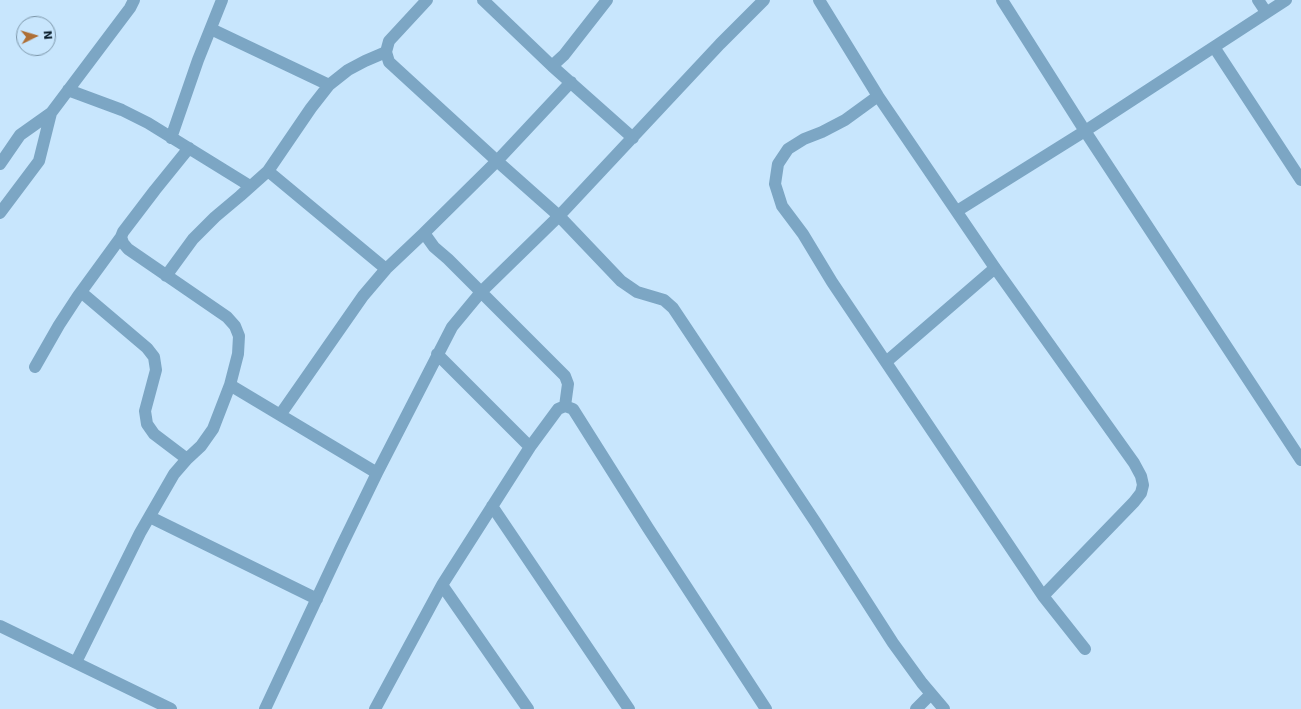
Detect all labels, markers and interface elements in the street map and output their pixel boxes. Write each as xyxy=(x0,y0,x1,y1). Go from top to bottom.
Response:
north arrow xyxy=(16,16,56,56)
text: N xyxy=(41,30,54,40)

